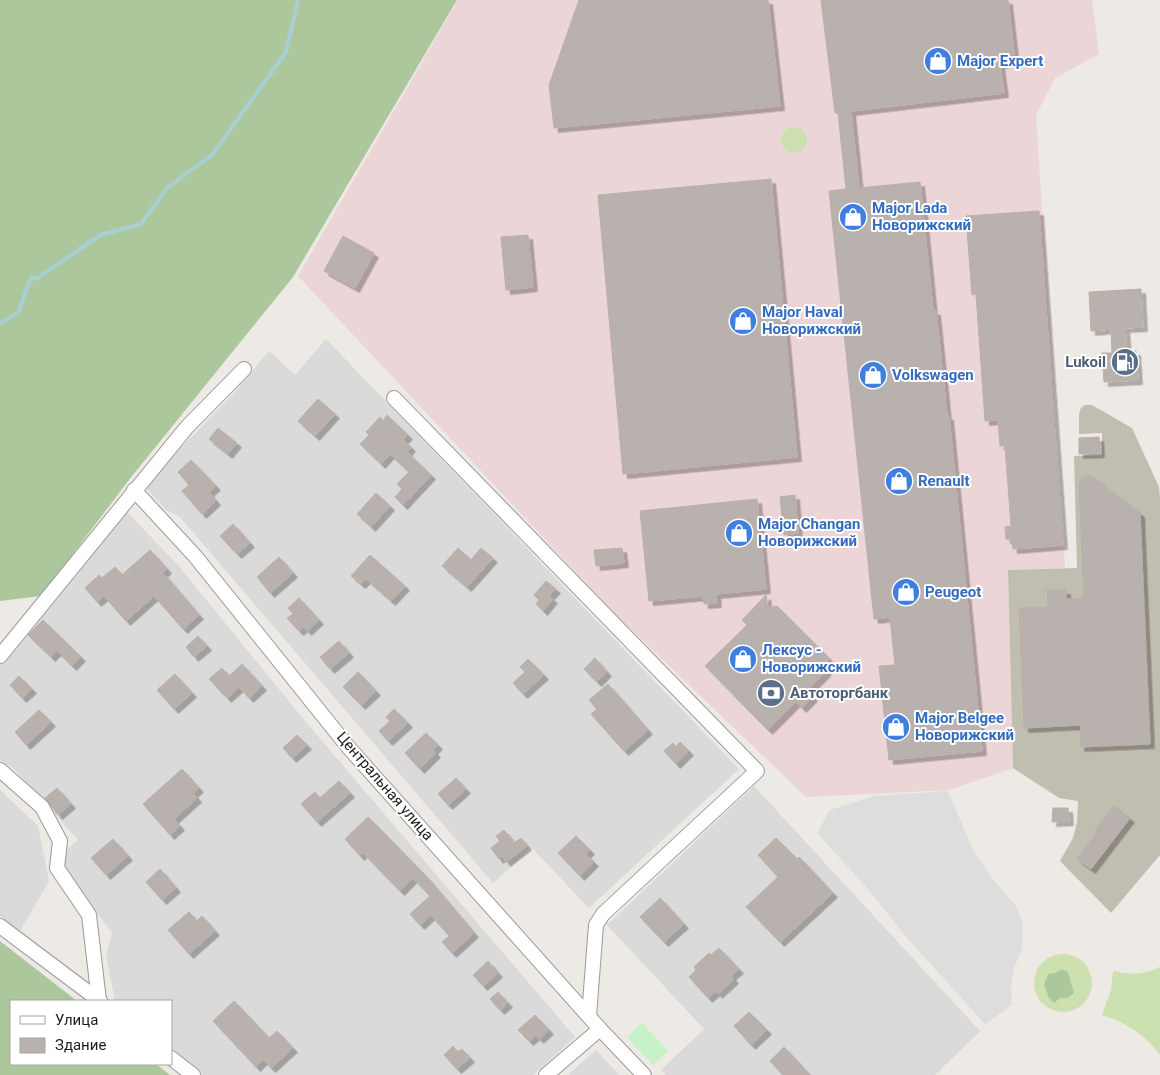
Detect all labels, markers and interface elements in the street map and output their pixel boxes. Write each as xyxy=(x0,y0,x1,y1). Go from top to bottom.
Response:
shop icon: Major Expert xyxy=(923,46,953,76)
place label: Major Expert xyxy=(957,52,1043,70)
place label: Major Lada Новорижский xyxy=(872,199,971,234)
shop icon: Major Lada Новорижский xyxy=(838,202,868,232)
place label: Major Haval Новорижский xyxy=(762,303,861,338)
shop icon: Major Haval Новорижский xyxy=(728,306,758,336)
fuel station icon: Lukoil xyxy=(1110,347,1140,377)
place label: Lukoil xyxy=(1065,353,1106,371)
shop icon: Volkswagen xyxy=(858,360,888,390)
place label: Volkswagen xyxy=(892,366,974,384)
shop icon: Renault xyxy=(884,466,914,496)
place label: Renault xyxy=(918,472,970,490)
place label: Major Changan Новорижский xyxy=(758,515,860,550)
shop icon: Major Changan Новорижский xyxy=(724,518,754,548)
shop icon: Peugeot xyxy=(891,577,921,607)
place label: Peugeot xyxy=(925,583,981,601)
place label: Лексус - Новорижский xyxy=(762,641,861,676)
shop icon: Лексус - Новорижский xyxy=(728,644,758,674)
bank icon: Автоторгбанк xyxy=(756,678,786,708)
place label: Автоторгбанк xyxy=(790,684,889,702)
place label: Major Belgee Новорижский xyxy=(915,709,1014,744)
shop icon: Major Belgee Новорижский xyxy=(881,712,911,742)
street label: Центральная улица xyxy=(333,728,437,844)
legend xyxy=(10,1000,172,1065)
text: Улица xyxy=(55,1011,98,1029)
text: Здание xyxy=(55,1036,106,1054)

